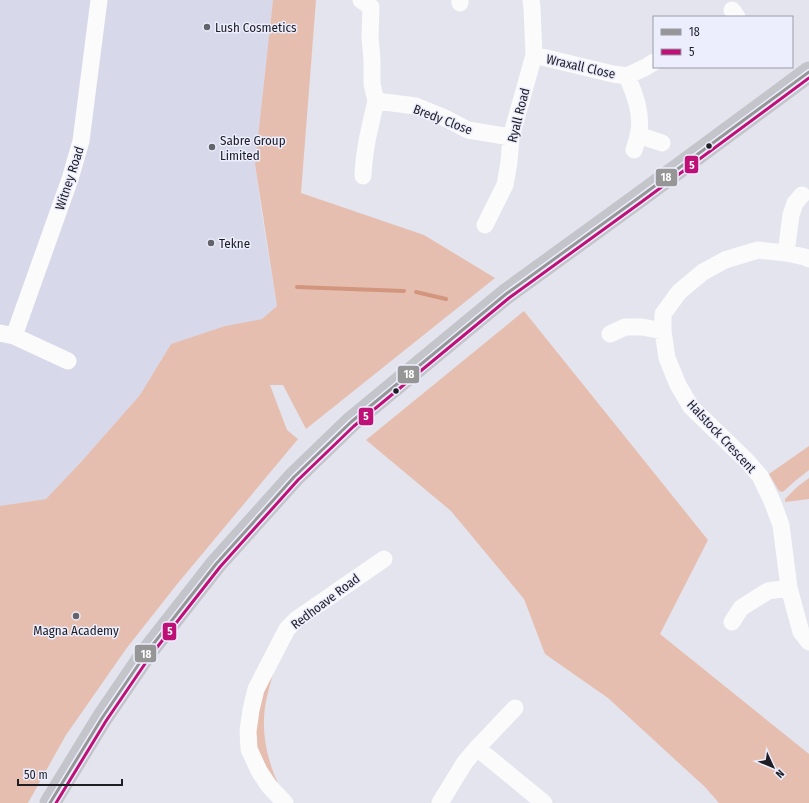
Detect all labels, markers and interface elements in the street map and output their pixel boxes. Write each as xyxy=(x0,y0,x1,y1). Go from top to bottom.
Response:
legend xyxy=(653,16,793,68)
place label: Lush Cosmetics xyxy=(215,20,297,35)
marker: Lush Cosmetics xyxy=(202,22,212,32)
text: 18 xyxy=(689,25,700,39)
text: 5 xyxy=(689,45,695,59)
street label: Wraxall Close xyxy=(545,51,617,82)
street label: Ryall Road xyxy=(504,86,533,144)
street label: Bredy Close xyxy=(411,101,475,138)
place label: Sabre Group Limited xyxy=(220,133,286,163)
unlabelled marker xyxy=(704,141,714,151)
marker: Sabre Group Limited xyxy=(207,142,217,152)
street label: Witney Road xyxy=(52,144,87,212)
line badge: 5 xyxy=(684,155,699,174)
text: 5 xyxy=(689,159,695,172)
line badge: 18 xyxy=(655,168,678,187)
text: 18 xyxy=(661,171,671,184)
place label: Tekne xyxy=(219,236,250,251)
marker: Tekne xyxy=(206,238,216,248)
line badge: 18 xyxy=(397,365,420,384)
text: 18 xyxy=(404,368,414,381)
unlabelled marker xyxy=(391,386,401,396)
street label: Halstock Crescent xyxy=(684,397,760,476)
line badge: 5 xyxy=(358,407,374,426)
text: 5 xyxy=(363,410,369,423)
street label: Redhoave Road xyxy=(288,571,363,632)
marker: Magna Academy xyxy=(71,611,81,621)
line badge: 5 xyxy=(162,622,177,641)
place label: Magna Academy xyxy=(33,623,119,638)
text: 5 xyxy=(167,625,173,638)
line badge: 18 xyxy=(134,644,157,663)
text: 18 xyxy=(141,648,151,661)
north arrow xyxy=(753,747,793,787)
scale bar xyxy=(18,761,122,787)
text: N xyxy=(773,767,787,780)
text: 50 m xyxy=(24,768,48,782)

